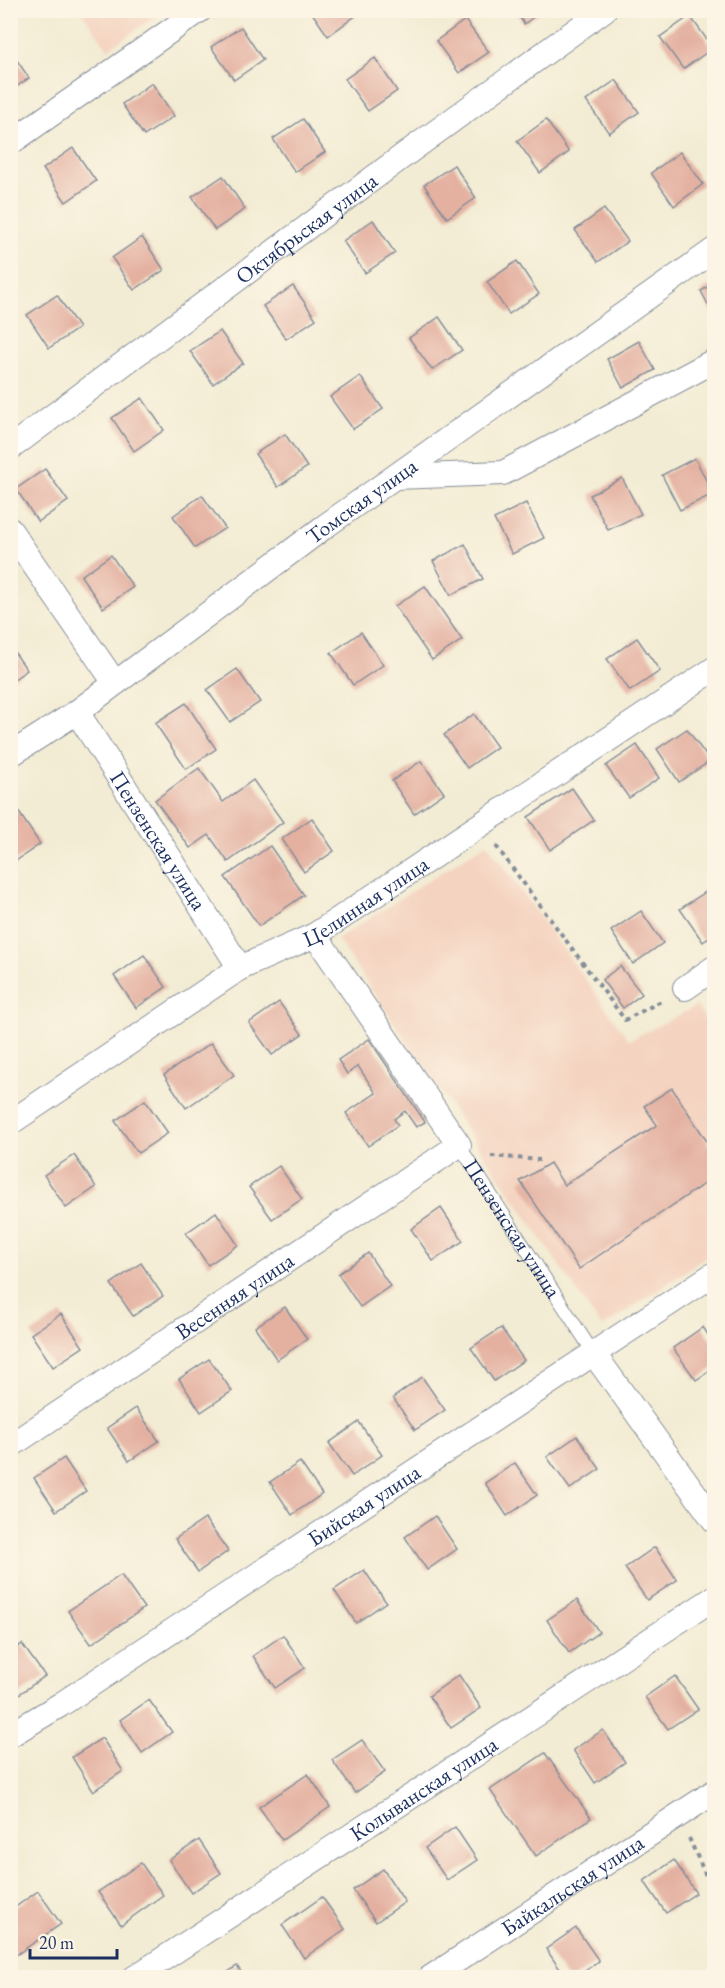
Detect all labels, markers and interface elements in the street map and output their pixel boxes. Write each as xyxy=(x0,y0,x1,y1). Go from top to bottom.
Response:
street label: Октябрьская улица xyxy=(229,166,383,290)
street label: Томская улица xyxy=(300,451,423,550)
street label: Пензенская улица xyxy=(103,765,214,916)
street label: Целинная улица xyxy=(298,849,434,953)
street label: Пензенская улица xyxy=(457,1153,568,1303)
street label: Весенняя улица xyxy=(169,1245,299,1346)
street label: Бийская улица xyxy=(302,1457,426,1553)
street label: Колыванская улица xyxy=(344,1729,503,1847)
street label: Байкальская улица xyxy=(495,1827,649,1942)
scale bar xyxy=(30,1922,117,1960)
text: 20 m xyxy=(39,1931,74,1954)

